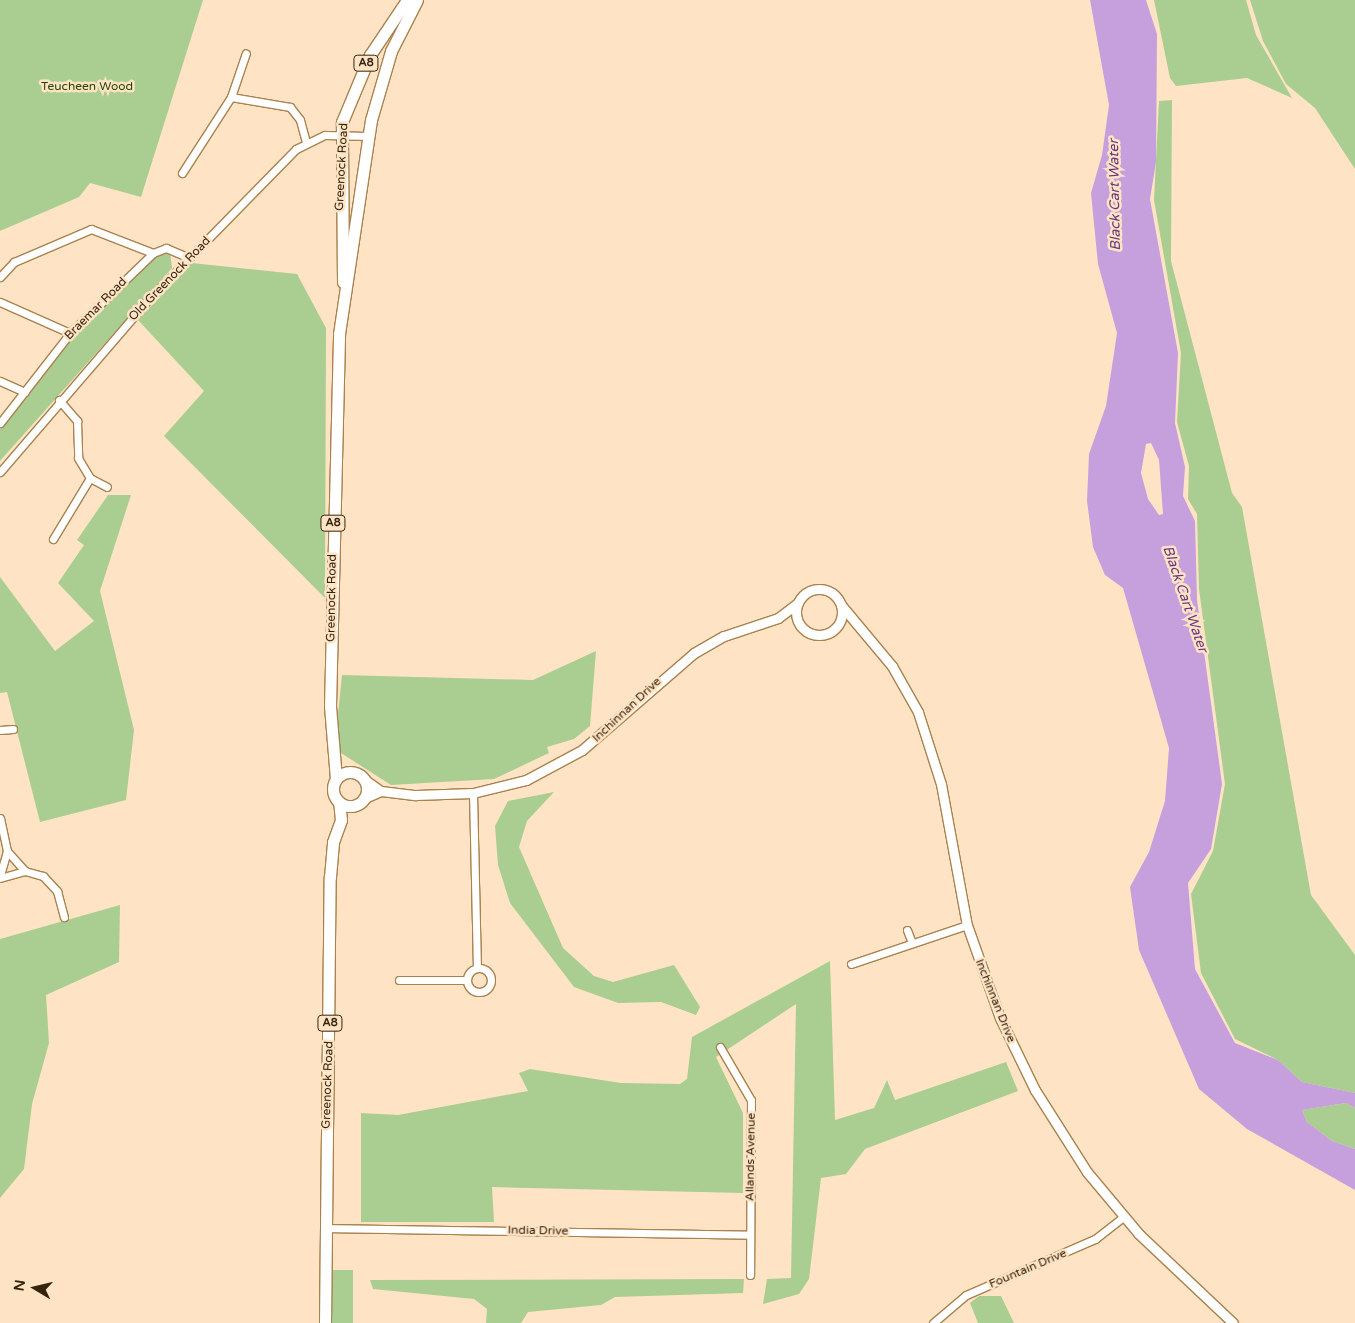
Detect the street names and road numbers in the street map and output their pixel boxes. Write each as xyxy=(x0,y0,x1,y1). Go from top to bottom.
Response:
road number: A8 xyxy=(352,54,380,72)
street label: Greenock Road xyxy=(333,123,351,211)
street label: Old Greenock Road xyxy=(126,234,214,324)
street label: Braemar Road xyxy=(62,275,130,343)
road number: A8 xyxy=(319,514,347,532)
street label: Greenock Road xyxy=(324,554,340,642)
street label: Inchinnan Drive xyxy=(590,675,664,745)
street label: Inchinnan Drive xyxy=(972,957,1018,1045)
road number: A8 xyxy=(316,1014,344,1032)
street label: Greenock Road xyxy=(319,1041,337,1129)
street label: Allands Avenue xyxy=(743,1113,759,1201)
street label: India Drive xyxy=(508,1223,568,1239)
street label: Fountain Drive xyxy=(987,1246,1069,1292)

